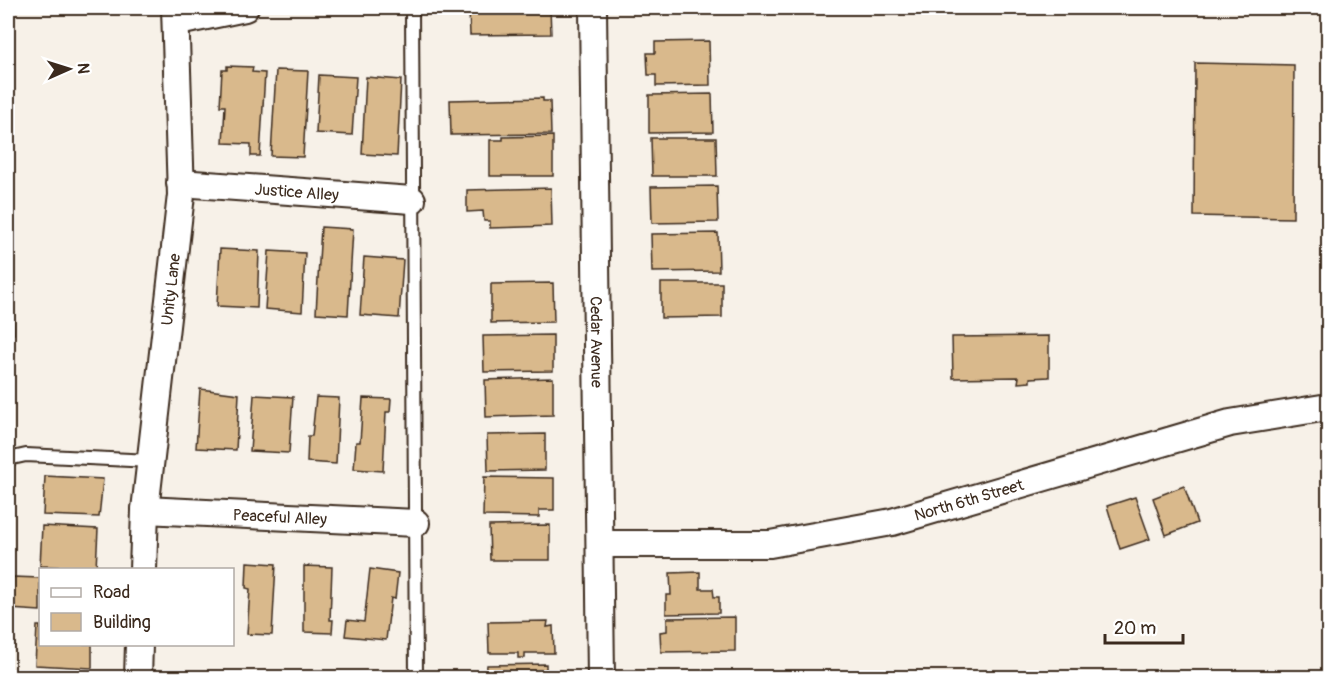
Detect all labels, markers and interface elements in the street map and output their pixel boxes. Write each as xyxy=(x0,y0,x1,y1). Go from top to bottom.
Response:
north arrow xyxy=(39,39,99,99)
text: N xyxy=(73,62,93,74)
street label: Justice Alley xyxy=(254,179,340,206)
street label: Unity Lane xyxy=(157,252,185,327)
street label: Cedar Avenue xyxy=(585,296,607,388)
street label: North 6th Street xyxy=(912,475,1027,526)
street label: Peaceful Alley xyxy=(232,505,327,530)
legend xyxy=(39,568,234,646)
text: Road xyxy=(93,581,130,604)
scale bar xyxy=(1105,607,1183,645)
text: Building xyxy=(93,611,151,634)
text: 20 m xyxy=(1114,617,1156,640)

